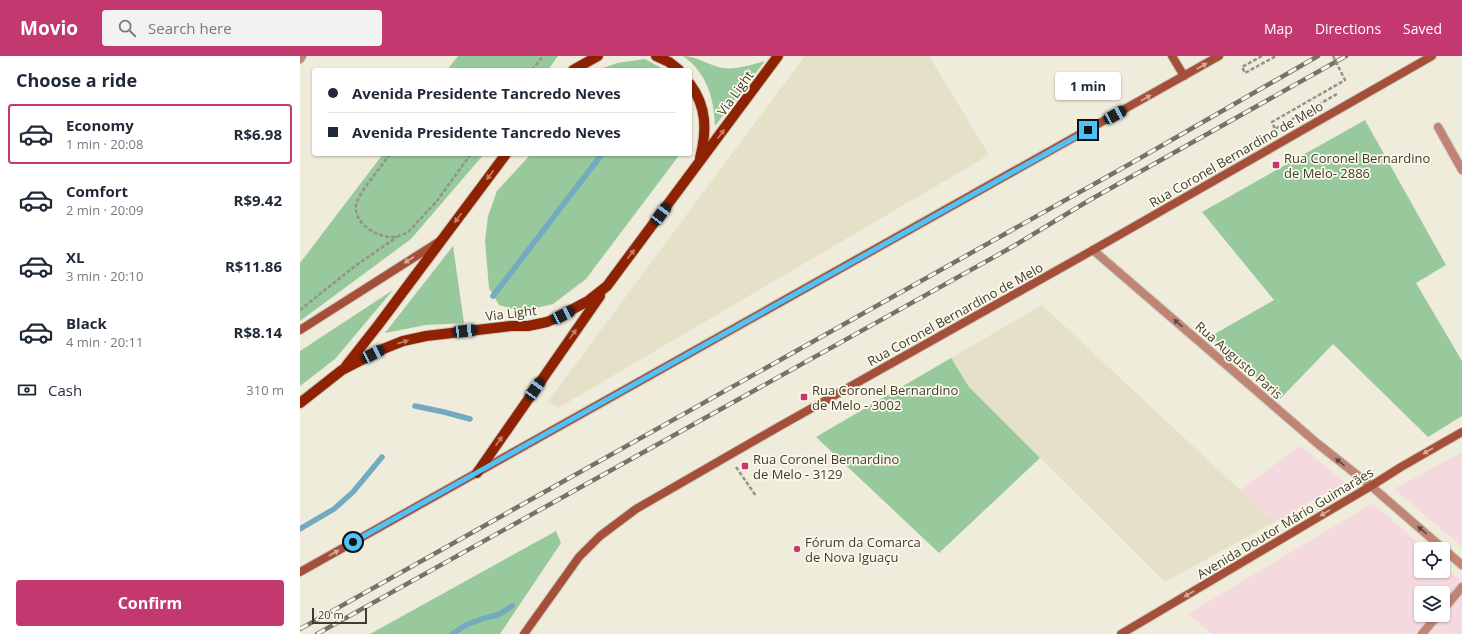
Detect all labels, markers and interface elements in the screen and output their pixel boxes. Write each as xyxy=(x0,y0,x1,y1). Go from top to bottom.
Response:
search box xyxy=(102,10,382,46)
text: Movio xyxy=(20,15,78,41)
icon: search xyxy=(116,17,138,39)
text: Search here xyxy=(148,18,232,38)
text: Map xyxy=(1264,19,1293,38)
text: Directions xyxy=(1315,19,1381,38)
text: Saved xyxy=(1403,19,1442,38)
one-way arrow xyxy=(1196,63,1207,70)
street label: Via Light xyxy=(713,67,758,119)
text: Choose a ride xyxy=(16,68,137,92)
callout: 1 min xyxy=(1055,72,1121,100)
text: 1 min xyxy=(1070,77,1106,95)
text: Avenida Presidente Tancredo Neves xyxy=(352,83,621,103)
one-way arrow xyxy=(1140,94,1151,101)
street label: Rua Coronel Bernardino de Melo xyxy=(1146,97,1327,211)
car xyxy=(1102,104,1128,126)
text: Economy xyxy=(66,115,134,135)
icon: car xyxy=(18,116,54,152)
route end xyxy=(1079,121,1097,139)
text: Avenida Presidente Tancredo Neves xyxy=(352,122,621,142)
text: R$6.98 xyxy=(234,124,282,144)
one-way arrow xyxy=(716,129,725,140)
text: 1 min · 20:08 xyxy=(66,135,143,153)
place label: Rua Coronel Bernardino de Melo- 2886 xyxy=(1284,149,1430,182)
marker: Rua Coronel Bernardino de Melo- 2886 xyxy=(1271,160,1281,170)
one-way arrow xyxy=(486,170,494,181)
text: Comfort xyxy=(66,181,128,201)
icon: car xyxy=(18,182,54,218)
text: R$9.42 xyxy=(234,190,282,210)
text: 2 min · 20:09 xyxy=(66,201,143,219)
car xyxy=(649,201,673,227)
one-way arrow xyxy=(454,213,462,223)
text: XL xyxy=(66,247,84,267)
icon: car xyxy=(18,248,54,284)
one-way arrow xyxy=(626,249,635,260)
text: R$11.86 xyxy=(225,256,282,276)
one-way arrow xyxy=(403,257,415,264)
street label: Rua Coronel Bernardino de Melo xyxy=(864,258,1046,370)
text: 3 min · 20:10 xyxy=(66,267,143,285)
street label: Via Light xyxy=(484,301,538,325)
car xyxy=(550,304,576,326)
text: Black xyxy=(66,313,107,333)
icon: car xyxy=(18,314,54,350)
street label: Rua Augusto Paris xyxy=(1192,317,1286,403)
one-way arrow xyxy=(1172,318,1183,327)
text: R$8.14 xyxy=(234,322,282,342)
car xyxy=(452,324,478,338)
one-way arrow xyxy=(569,329,577,339)
text: 4 min · 20:11 xyxy=(66,333,143,351)
one-way arrow xyxy=(397,339,409,345)
car xyxy=(360,343,386,365)
car xyxy=(523,376,547,402)
icon: cash xyxy=(16,379,38,401)
text: Cash xyxy=(48,380,82,400)
text: 310 m xyxy=(246,381,284,399)
place label: Rua Coronel Bernardino de Melo - 3002 xyxy=(812,381,958,414)
marker: Rua Coronel Bernardino de Melo - 3002 xyxy=(799,392,809,402)
one-way arrow xyxy=(495,436,503,446)
one-way arrow xyxy=(1422,448,1434,455)
place label: Rua Coronel Bernardino de Melo - 3129 xyxy=(753,450,899,483)
one-way arrow xyxy=(1335,458,1346,466)
marker: Rua Coronel Bernardino de Melo - 3129 xyxy=(740,461,750,471)
street label: Avenida Doutor Mário Guimarães xyxy=(1193,463,1377,583)
one-way arrow xyxy=(1319,510,1331,517)
one-way arrow xyxy=(1416,526,1427,535)
route start xyxy=(344,533,362,551)
place label: Fórum da Comarca de Nova Iguaçu xyxy=(805,533,921,566)
map controls xyxy=(1414,542,1450,622)
button: locate xyxy=(1414,542,1450,578)
marker: Fórum da Comarca de Nova Iguaçu xyxy=(792,544,802,554)
one-way arrow xyxy=(328,550,340,556)
button: Confirm xyxy=(16,580,284,626)
button: layers xyxy=(1414,586,1450,622)
one-way arrow xyxy=(1183,590,1195,597)
scale bar xyxy=(312,606,367,625)
text: 20 m xyxy=(318,607,344,622)

